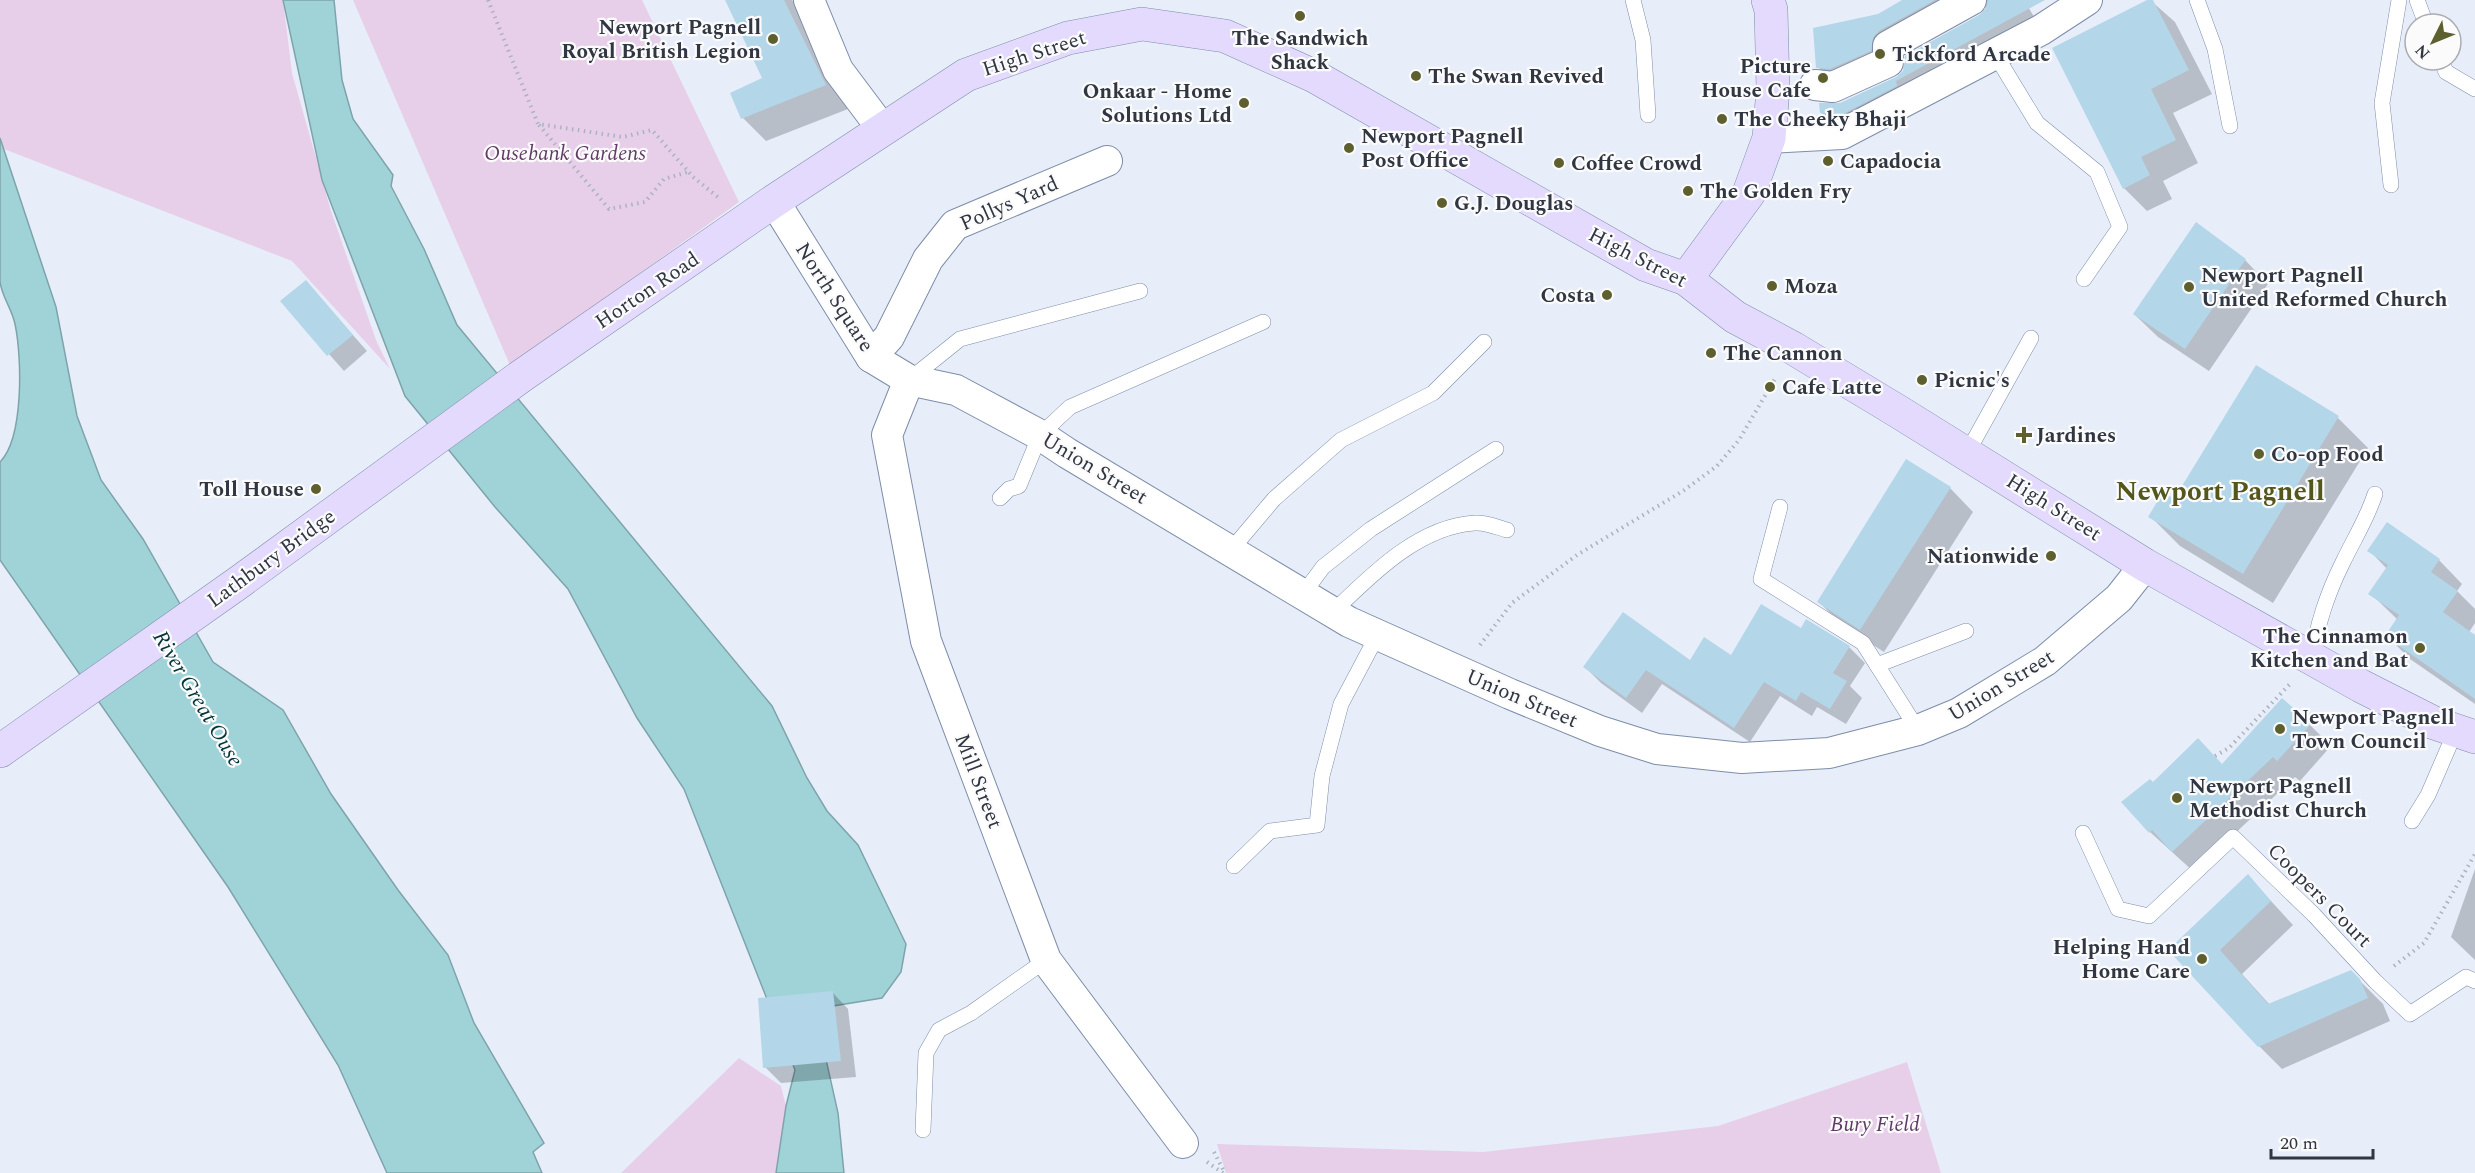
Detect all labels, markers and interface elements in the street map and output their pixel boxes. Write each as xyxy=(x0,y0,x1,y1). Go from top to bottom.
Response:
marker: The Sandwich Shack xyxy=(1293,9,1307,23)
place label: Newport Pagnell Royal British Legion xyxy=(561,12,761,68)
north arrow xyxy=(2403,12,2463,72)
street label: High Street xyxy=(978,22,1090,86)
place label: The Sandwich Shack xyxy=(1232,23,1368,79)
marker: Newport Pagnell Royal British Legion xyxy=(766,32,780,46)
place label: Tickford Arcade xyxy=(1892,39,2051,71)
text: N xyxy=(2410,39,2436,65)
marker: Tickford Arcade xyxy=(1873,47,1887,61)
place label: Picture House Cafe xyxy=(1701,51,1811,107)
place label: The Swan Revived xyxy=(1428,61,1604,93)
marker: The Swan Revived xyxy=(1409,69,1423,83)
marker: Picture House Cafe xyxy=(1816,71,1830,85)
place label: Onkaar - Home Solutions Ltd xyxy=(1083,76,1232,132)
marker: Onkaar - Home Solutions Ltd xyxy=(1237,96,1251,110)
place label: The Cheeky Bhaji xyxy=(1734,104,1907,136)
marker: The Cheeky Bhaji xyxy=(1715,112,1729,126)
place label: Newport Pagnell Post Office xyxy=(1361,121,1524,177)
park label: Ousebank Gardens xyxy=(484,138,646,170)
marker: Newport Pagnell Post Office xyxy=(1342,141,1356,155)
place label: Capadocia xyxy=(1840,146,1941,178)
place label: Coffee Crowd xyxy=(1571,148,1702,180)
marker: Capadocia xyxy=(1821,154,1835,168)
marker: Coffee Crowd xyxy=(1552,156,1566,170)
street label: Pollys Yard xyxy=(955,168,1064,240)
place label: The Golden Fry xyxy=(1700,176,1852,208)
marker: The Golden Fry xyxy=(1681,184,1695,198)
place label: G.J. Douglas xyxy=(1454,188,1573,220)
marker: G.J. Douglas xyxy=(1435,196,1449,210)
street label: High Street xyxy=(1582,219,1693,297)
street label: North Square xyxy=(787,236,882,359)
street label: Horton Road xyxy=(589,244,706,338)
place label: Newport Pagnell United Reformed Church xyxy=(2201,260,2447,316)
place label: Moza xyxy=(1784,271,1838,303)
marker: Moza xyxy=(1765,279,1779,293)
place label: Costa xyxy=(1541,280,1595,312)
marker: Newport Pagnell United Reformed Church xyxy=(2182,280,2196,294)
marker: Costa xyxy=(1600,288,1614,302)
place label: The Cannon xyxy=(1723,338,1843,370)
marker: The Cannon xyxy=(1704,346,1718,360)
place label: Picnic's xyxy=(1934,365,2010,397)
place label: Cafe Latte xyxy=(1782,372,1882,404)
marker: Picnic's xyxy=(1915,373,1929,387)
marker: Cafe Latte xyxy=(1763,380,1777,394)
place label: Jardines xyxy=(2036,420,2116,452)
street label: Union Street xyxy=(1035,424,1154,513)
marker: Jardines xyxy=(2017,428,2031,442)
place label: Co-op Food xyxy=(2271,439,2384,471)
marker: Co-op Food xyxy=(2252,447,2266,461)
street label: High Street xyxy=(1999,466,2107,550)
district label: Newport Pagnell xyxy=(2116,471,2324,513)
place label: Toll House xyxy=(199,474,304,506)
marker: Toll House xyxy=(309,482,323,496)
street label: Lathbury Bridge xyxy=(201,501,343,616)
place label: Nationwide xyxy=(1927,541,2039,573)
marker: Nationwide xyxy=(2044,549,2058,563)
place label: The Cinnamon Kitchen and Bat xyxy=(2250,621,2408,677)
water label: River Great Ouse xyxy=(144,624,252,773)
street label: Union Street xyxy=(1942,641,2061,730)
marker: The Cinnamon Kitchen and Bat xyxy=(2413,641,2427,655)
street label: Union Street xyxy=(1461,661,1583,737)
place label: Newport Pagnell Town Council xyxy=(2292,702,2455,758)
marker: Newport Pagnell Town Council xyxy=(2273,722,2287,736)
street label: Mill Street xyxy=(945,729,1011,834)
place label: Newport Pagnell Methodist Church xyxy=(2189,771,2367,827)
marker: Newport Pagnell Methodist Church xyxy=(2170,791,2184,805)
street label: Coopers Court xyxy=(2260,836,2379,955)
place label: Helping Hand Home Care xyxy=(2053,932,2190,988)
marker: Helping Hand Home Care xyxy=(2195,952,2209,966)
park label: Bury Field xyxy=(1830,1109,1920,1141)
scale bar xyxy=(2271,1122,2373,1160)
text: 20 m xyxy=(2280,1130,2318,1157)

